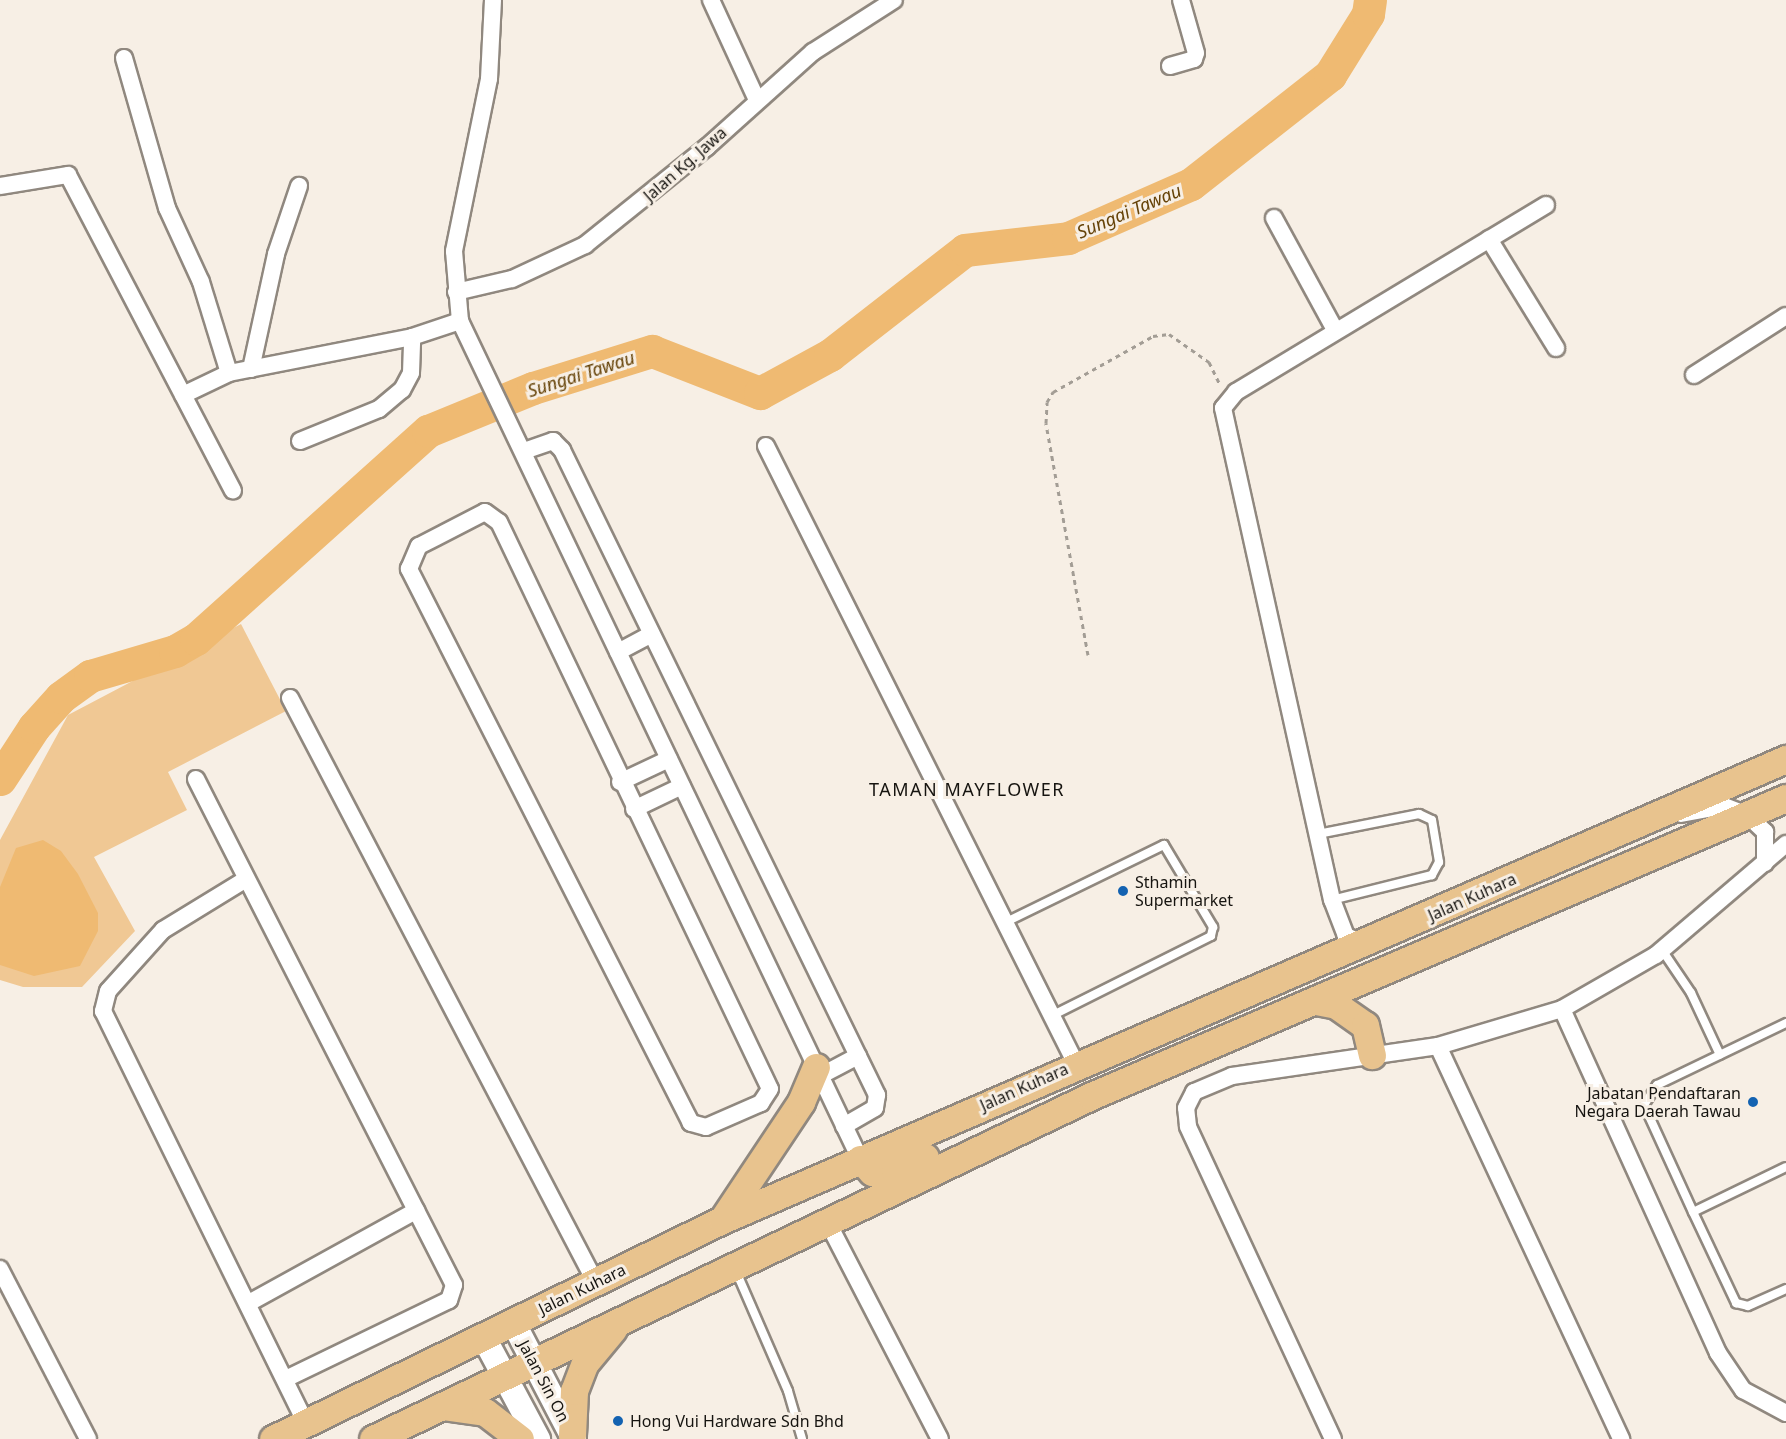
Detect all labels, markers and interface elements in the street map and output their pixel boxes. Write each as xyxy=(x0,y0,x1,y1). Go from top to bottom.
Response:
street label: Jalan Kg. Jawa xyxy=(640,123,730,205)
water label: Sungai Tawau xyxy=(1074,179,1184,243)
water label: Sungai Tawau xyxy=(525,347,637,401)
district label: TAMAN MAYFLOWER xyxy=(869,778,1065,800)
street label: Jalan Kuhara xyxy=(1425,869,1519,925)
place label: Sthamin Supermarket xyxy=(1135,872,1233,910)
marker: Sthamin Supermarket xyxy=(1116,884,1130,898)
street label: Jalan Kuhara xyxy=(977,1059,1071,1115)
place label: Jabatan Pendaftaran Negara Daerah Tawau xyxy=(1575,1083,1741,1121)
marker: Jabatan Pendaftaran Negara Daerah Tawau xyxy=(1746,1095,1760,1109)
street label: Jalan Kuhara xyxy=(535,1260,629,1318)
street label: Jalan Sin On xyxy=(514,1337,574,1425)
place label: Hong Vui Hardware Sdn Bhd xyxy=(630,1411,844,1431)
marker: Hong Vui Hardware Sdn Bhd xyxy=(611,1414,625,1428)

